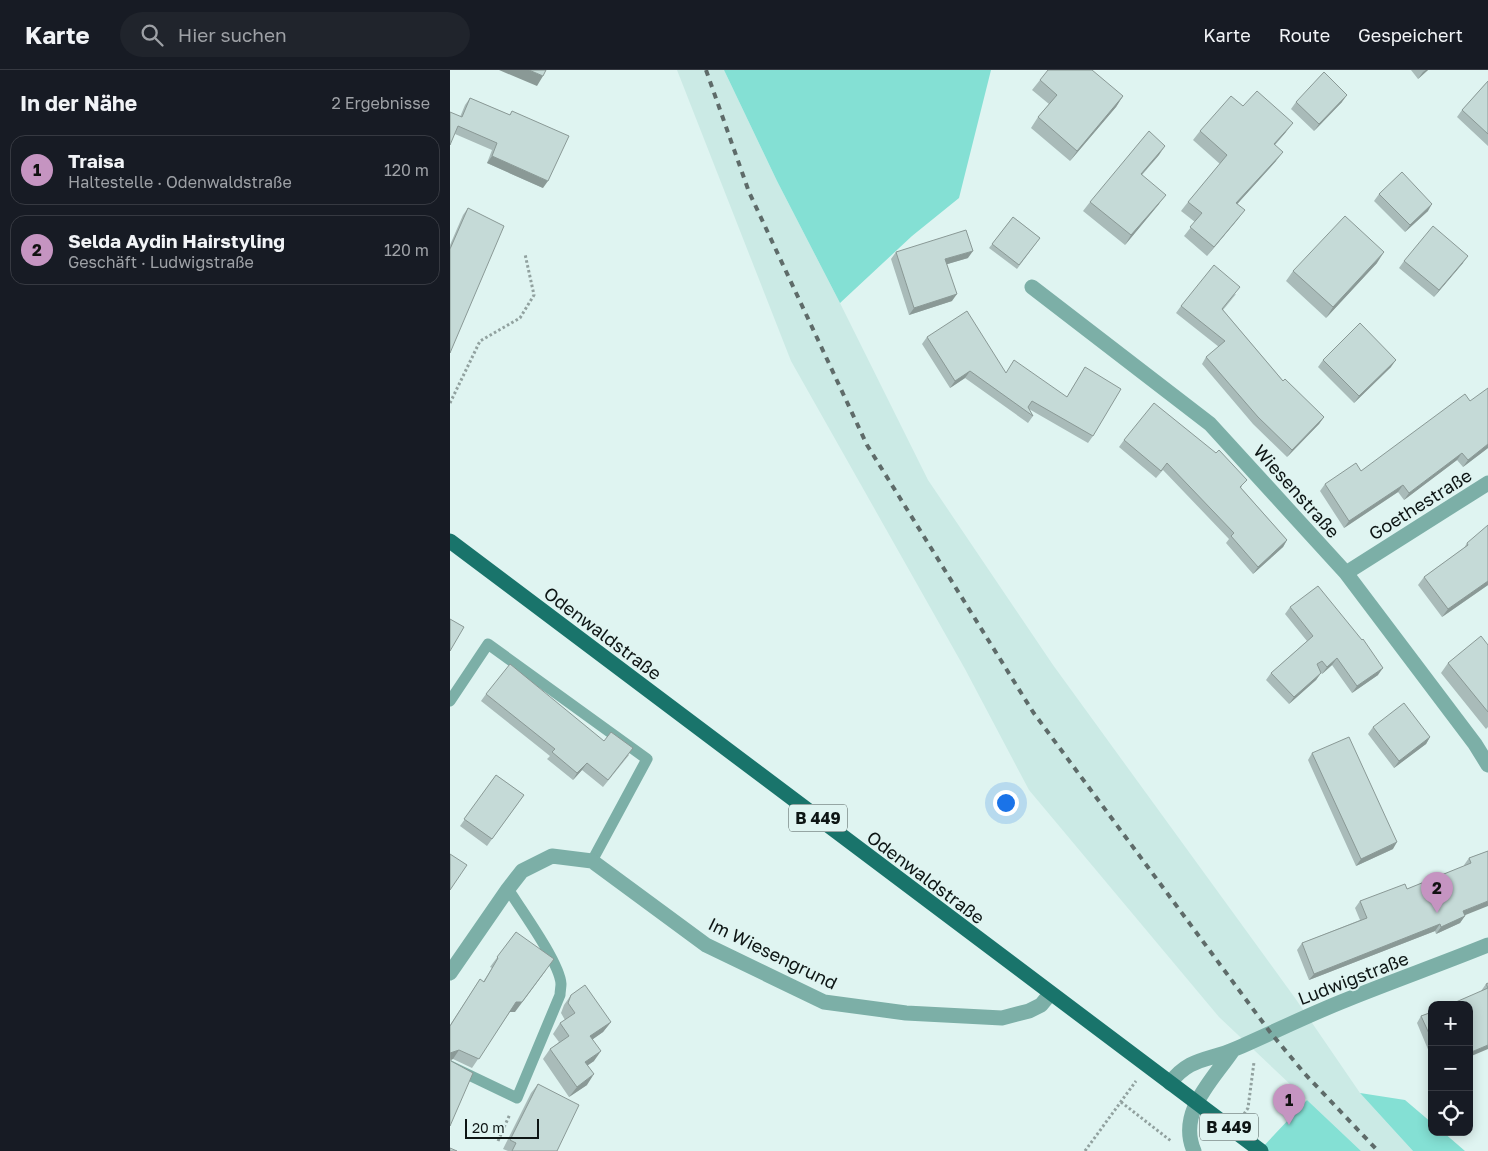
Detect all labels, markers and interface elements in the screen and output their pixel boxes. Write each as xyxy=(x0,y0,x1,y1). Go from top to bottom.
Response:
search box xyxy=(120,12,470,57)
text: Karte xyxy=(25,20,90,49)
icon: search xyxy=(138,21,166,49)
text: Hier suchen xyxy=(178,23,287,46)
text: Karte xyxy=(1203,24,1251,46)
text: Route xyxy=(1279,24,1330,46)
text: Gespeichert xyxy=(1358,24,1463,46)
text: In der Nähe xyxy=(20,90,137,116)
text: 2 Ergebnisse xyxy=(332,93,430,113)
text: Traisa xyxy=(68,149,125,172)
text: 1 xyxy=(33,160,41,180)
text: 120 m xyxy=(384,160,429,180)
text: Haltestelle · Odenwaldstraße xyxy=(68,172,292,192)
text: Selda Aydin Hairstyling xyxy=(68,229,285,252)
text: 2 xyxy=(32,240,42,260)
text: 120 m xyxy=(384,240,429,260)
text: Geschäft · Ludwigstraße xyxy=(68,252,254,272)
street label: Wiesenstraße xyxy=(1249,440,1345,542)
street label: Goethestraße xyxy=(1364,464,1476,544)
street label: Odenwaldstraße xyxy=(540,582,666,684)
your location xyxy=(993,790,1019,816)
road number: B 449 xyxy=(789,804,847,831)
street label: Odenwaldstraße xyxy=(863,826,989,928)
pin: 2 xyxy=(1421,872,1453,913)
street label: Im Wiesengrund xyxy=(705,912,841,994)
street label: Ludwigstraße xyxy=(1294,947,1412,1009)
map controls xyxy=(1428,1001,1473,1136)
button: + xyxy=(1428,1001,1473,1046)
button: − xyxy=(1428,1046,1473,1091)
pin: 1 xyxy=(1273,1084,1305,1125)
button: locate xyxy=(1428,1091,1473,1136)
road number: B 449 xyxy=(1200,1114,1258,1140)
scale bar xyxy=(465,1116,539,1139)
text: 20 m xyxy=(472,1119,505,1136)

